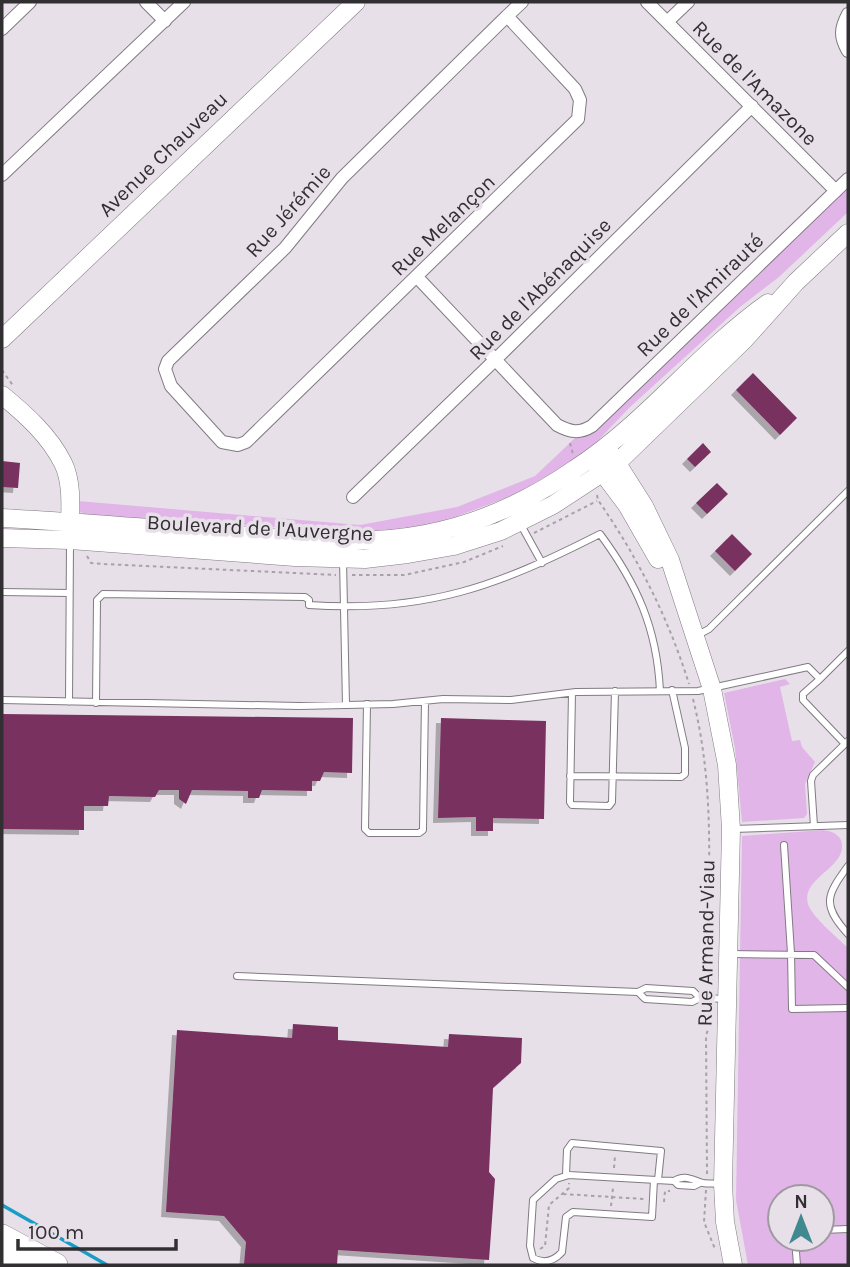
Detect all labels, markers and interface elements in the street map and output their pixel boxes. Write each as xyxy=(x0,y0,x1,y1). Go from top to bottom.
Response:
street label: Rue de l'Amazone xyxy=(688,16,822,150)
street label: Avenue Chauveau xyxy=(94,86,232,222)
street label: Rue Jérémie xyxy=(240,160,336,262)
street label: Rue Melançon xyxy=(386,169,500,281)
street label: Rue de l'Abénaquise xyxy=(464,213,616,365)
street label: Rue de l'Amirauté xyxy=(632,228,768,362)
street label: Boulevard de l'Auvergne xyxy=(146,510,374,546)
street label: Rue Armand-Viau xyxy=(693,859,719,1027)
north arrow xyxy=(766,1183,836,1253)
text: N xyxy=(794,1191,808,1213)
scale bar xyxy=(18,1208,175,1252)
text: 100 m xyxy=(28,1220,85,1244)

